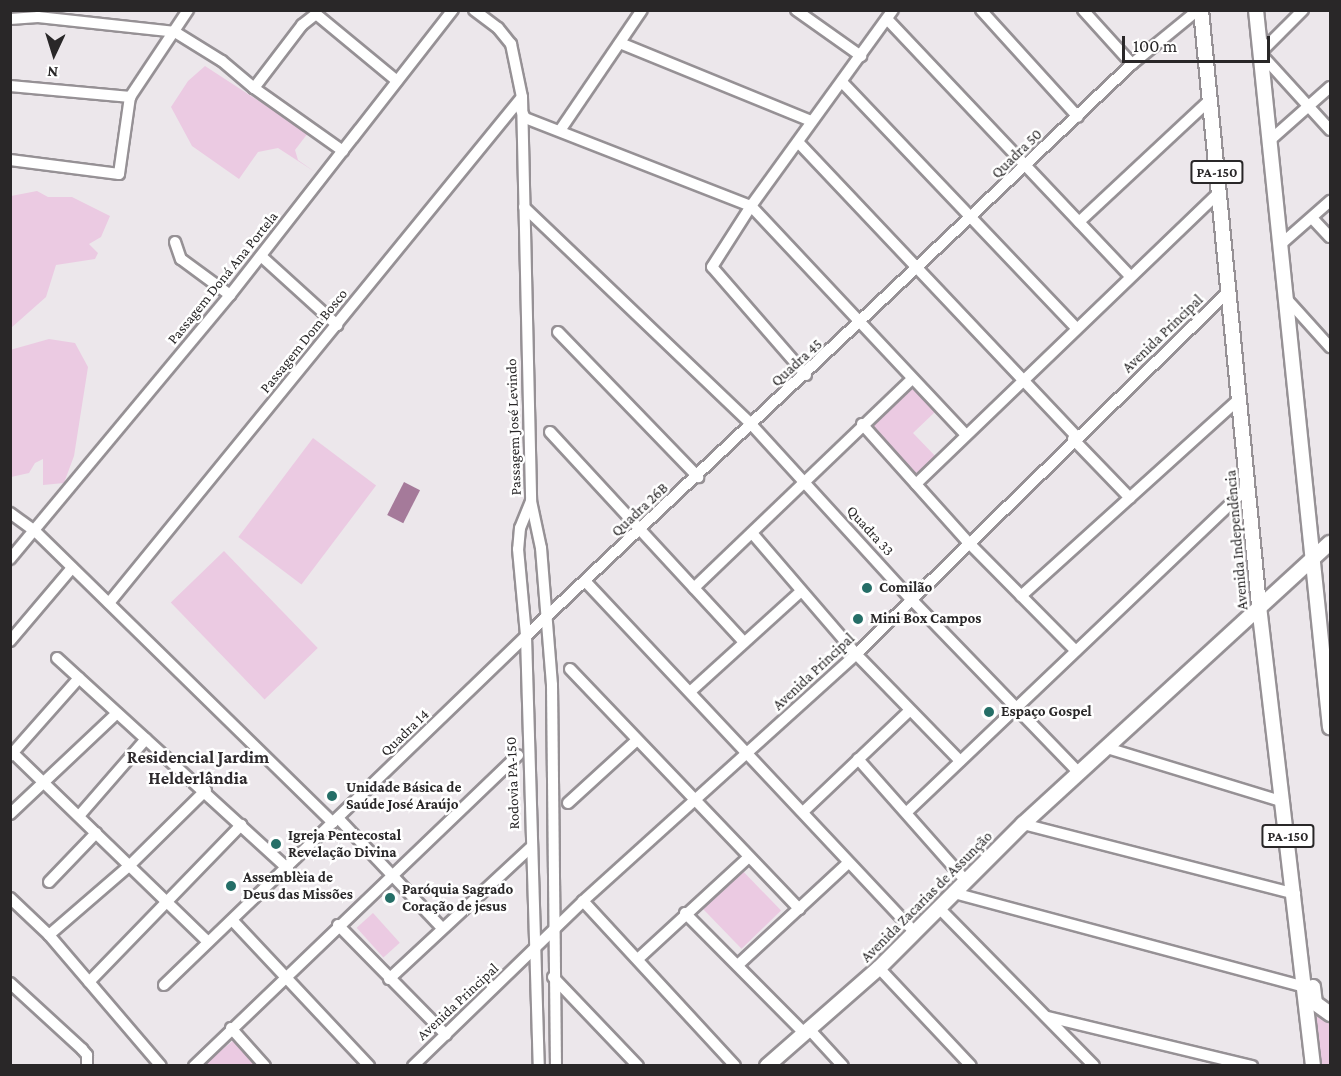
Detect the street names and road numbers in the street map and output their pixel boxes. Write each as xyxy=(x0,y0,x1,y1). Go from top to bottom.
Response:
street label: Quadra 50 xyxy=(988,126,1046,182)
road number: PA-150 xyxy=(1190,161,1244,183)
street label: Passagem Doná Ana Portela xyxy=(164,208,282,348)
street label: Passagem Dom Bosco xyxy=(256,285,352,397)
street label: Avenida Principal xyxy=(1119,291,1207,377)
street label: Quadra 45 xyxy=(768,335,826,391)
street label: Passagem José Levindo xyxy=(503,358,525,496)
street label: Avenida Independência xyxy=(1222,469,1252,611)
street label: Quadra 26B xyxy=(608,479,672,541)
street label: Quadra 33 xyxy=(843,502,897,560)
street label: Avenida Principal xyxy=(769,630,859,714)
street label: Quadra 14 xyxy=(377,706,433,760)
street label: Rodovia PA-150 xyxy=(502,736,524,830)
road number: PA-150 xyxy=(1261,825,1315,847)
street label: Avenida Zacarias de Assunção xyxy=(858,828,996,966)
street label: Avenida Principal xyxy=(413,960,503,1044)

